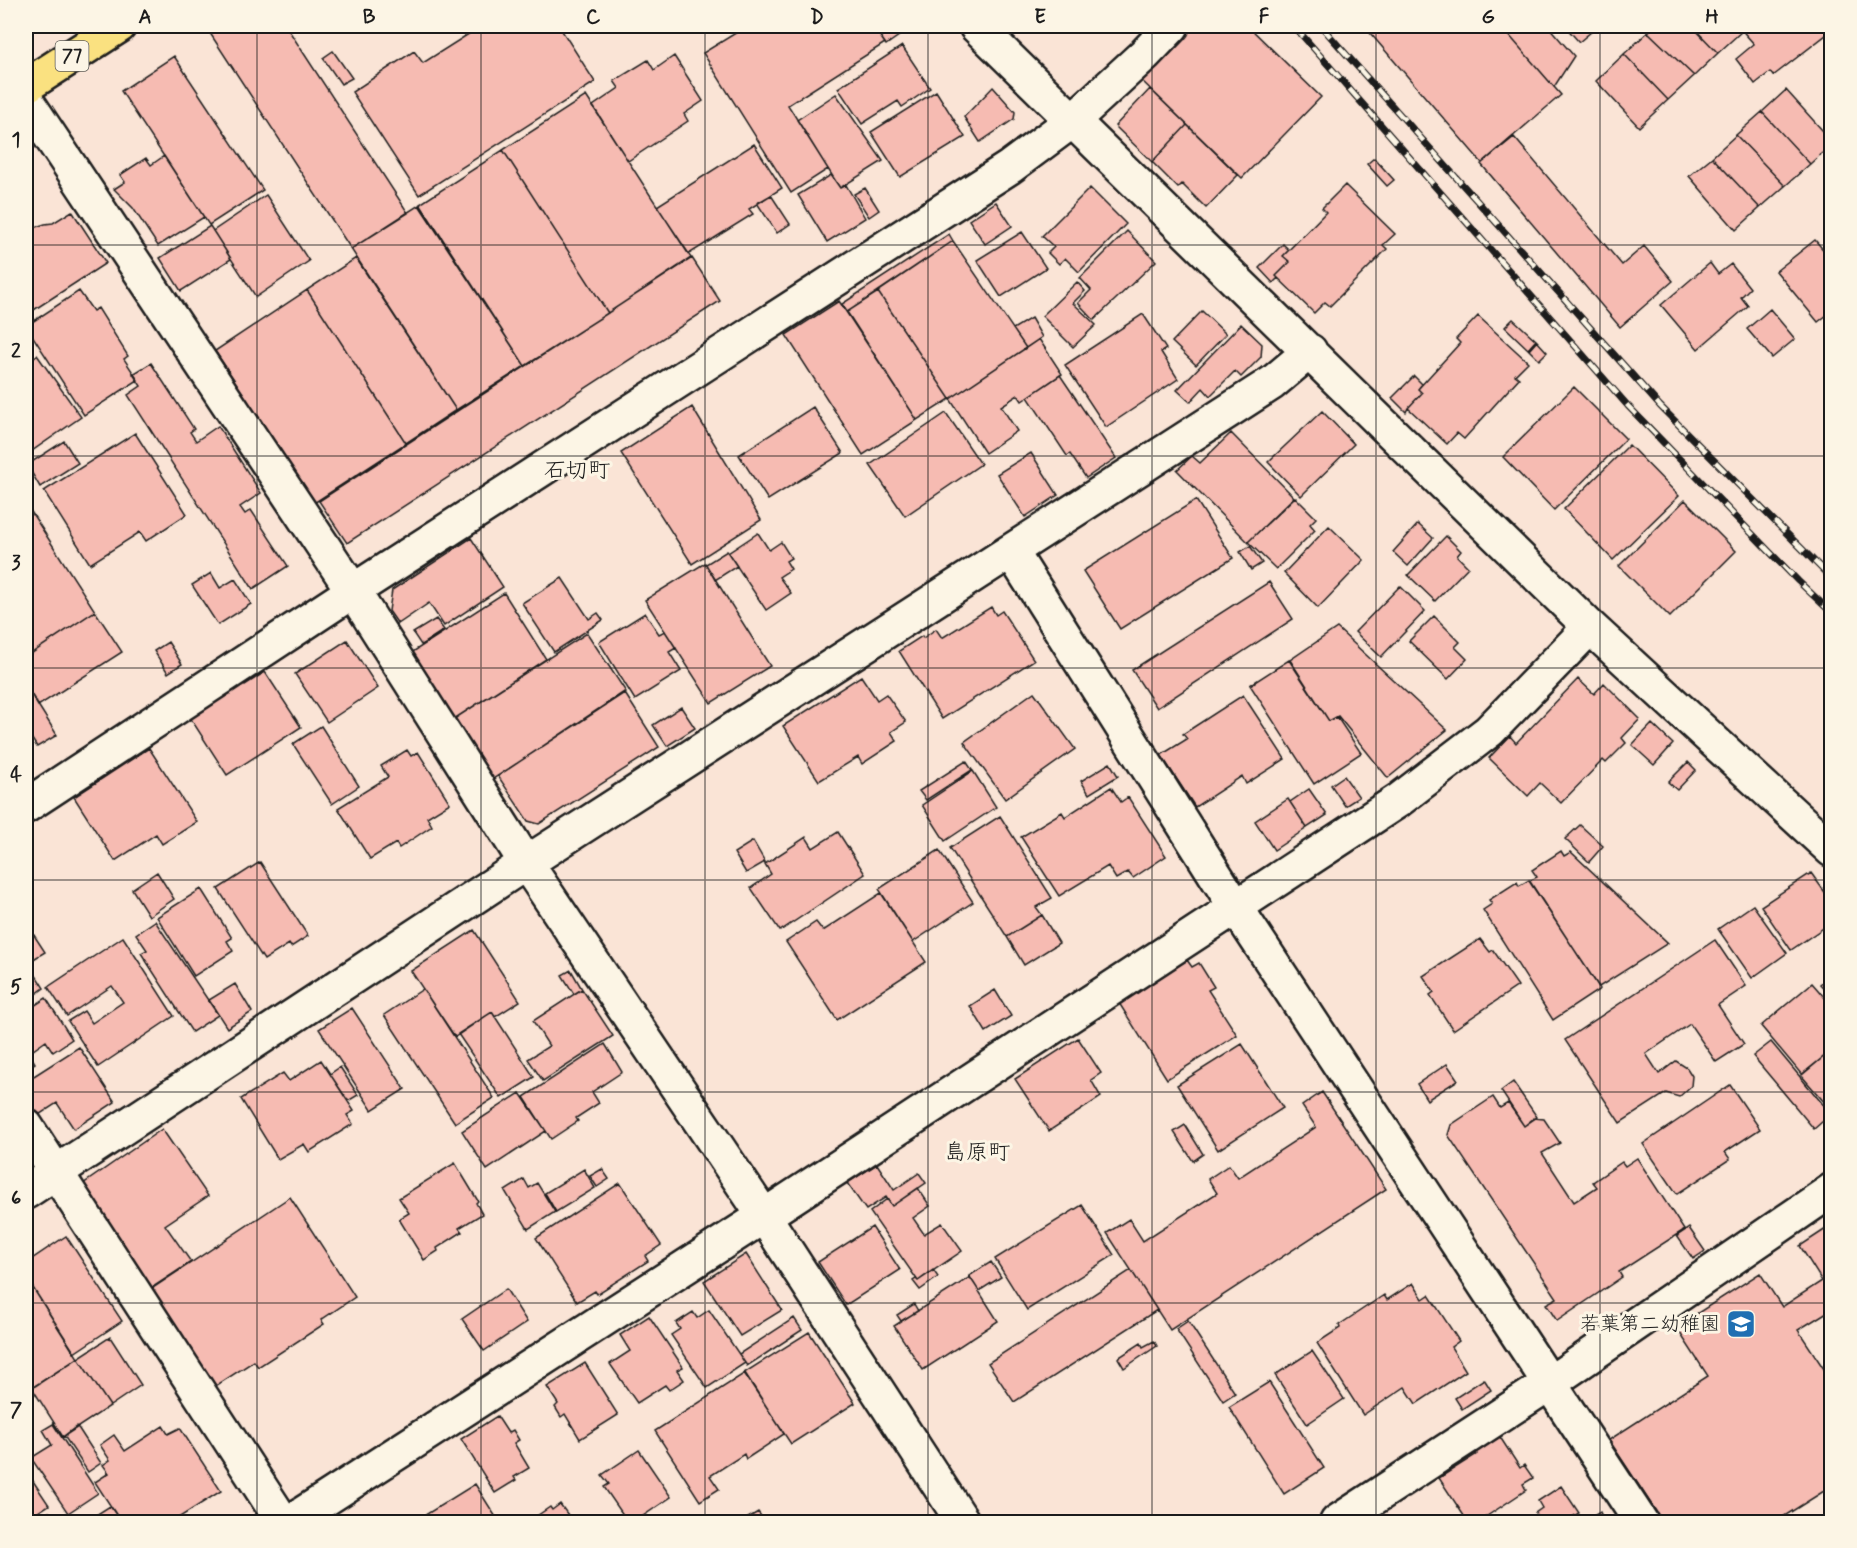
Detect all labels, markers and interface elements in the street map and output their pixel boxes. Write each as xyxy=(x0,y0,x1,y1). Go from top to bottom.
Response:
text: A xyxy=(138,4,152,31)
text: B xyxy=(363,4,376,31)
text: C xyxy=(586,4,601,31)
text: D xyxy=(810,4,824,31)
text: E xyxy=(1034,4,1046,31)
text: F xyxy=(1259,4,1270,31)
text: G xyxy=(1481,4,1495,31)
text: H xyxy=(1705,4,1719,31)
road number: 77 xyxy=(56,41,88,71)
text: 1 xyxy=(12,127,20,154)
text: 2 xyxy=(11,338,21,365)
district label: 石切町 xyxy=(544,457,610,485)
text: 3 xyxy=(11,550,21,577)
text: 4 xyxy=(10,762,22,789)
text: 5 xyxy=(10,974,22,1001)
district label: 島原町 xyxy=(944,1139,1010,1167)
text: 6 xyxy=(11,1185,21,1212)
school or university icon: 若葉第二幼稚園 xyxy=(1725,1308,1757,1340)
place label: 若葉第二幼稚園 xyxy=(1580,1311,1720,1338)
text: 7 xyxy=(10,1397,22,1424)

